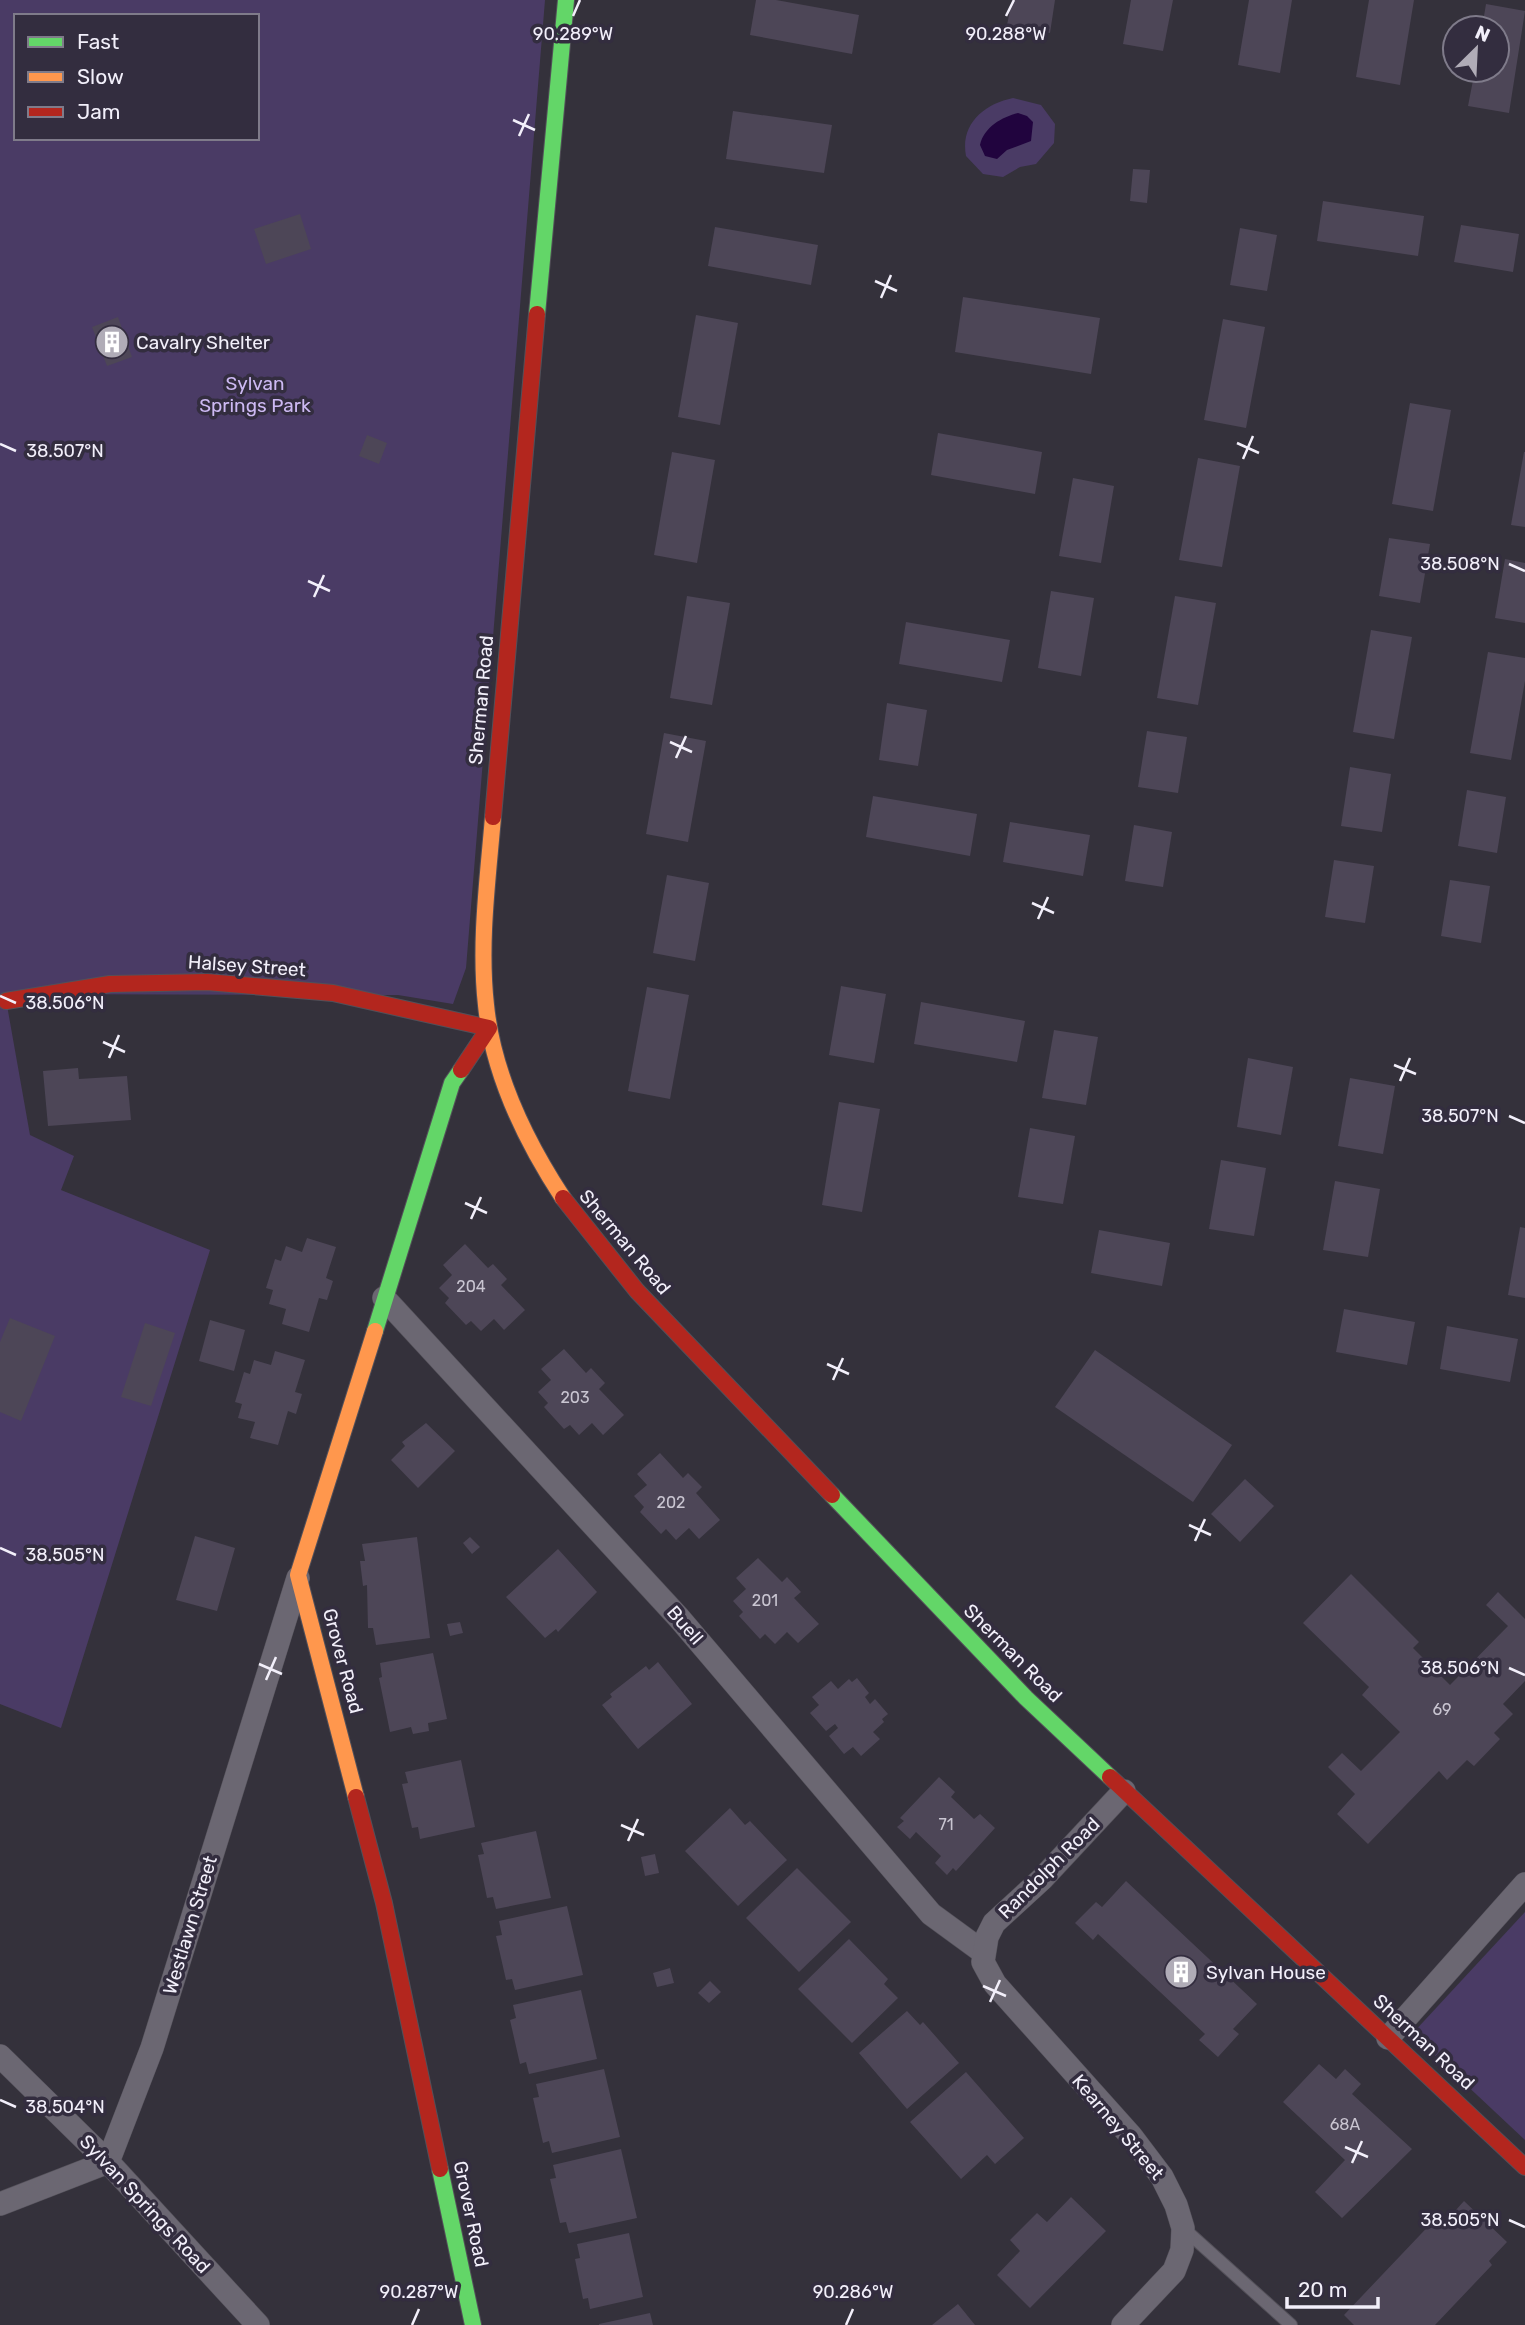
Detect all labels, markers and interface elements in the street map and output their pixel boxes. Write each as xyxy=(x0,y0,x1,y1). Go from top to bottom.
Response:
legend xyxy=(14,14,259,140)
north arrow xyxy=(1441,14,1511,84)
text: N xyxy=(1472,21,1494,47)
text: 90.289°W xyxy=(533,23,613,45)
text: 90.288°W xyxy=(965,23,1047,45)
text: Fast xyxy=(77,29,119,54)
text: Slow xyxy=(77,64,124,89)
text: Jam xyxy=(77,99,121,124)
building icon: Cavalry Shelter xyxy=(93,323,131,361)
place label: Cavalry Shelter xyxy=(136,331,271,354)
park label: Sylvan Springs Park xyxy=(199,372,311,417)
text: 38.507°N xyxy=(26,440,104,462)
text: 38.508°N xyxy=(1420,553,1500,575)
street label: Sherman Road xyxy=(464,634,498,766)
street label: Halsey Street xyxy=(187,950,307,982)
text: 38.506°N xyxy=(25,992,105,1014)
text: 38.507°N xyxy=(1421,1105,1499,1127)
street label: Sherman Road xyxy=(574,1185,676,1299)
house number: 204 xyxy=(456,1277,486,1296)
house number: 203 xyxy=(560,1388,590,1407)
house number: 202 xyxy=(657,1493,685,1512)
text: 38.505°N xyxy=(26,1544,104,1566)
house number: 201 xyxy=(752,1591,778,1610)
street label: Sherman Road xyxy=(959,1599,1067,1707)
street label: Buell xyxy=(662,1601,708,1649)
street label: Grover Road xyxy=(318,1606,368,1716)
text: 38.506°N xyxy=(1420,1657,1500,1679)
house number: 69 xyxy=(1432,1700,1452,1719)
street label: Randolph Road xyxy=(994,1813,1104,1923)
house number: 71 xyxy=(938,1815,954,1834)
street label: Westlawn Street xyxy=(158,1852,222,1997)
building icon: Sylvan House xyxy=(1162,1953,1200,1991)
place label: Sylvan House xyxy=(1206,1961,1326,1984)
street label: Sherman Road xyxy=(1369,1989,1479,2095)
street label: Kearney Street xyxy=(1067,2070,1169,2185)
text: 38.504°N xyxy=(25,2096,105,2118)
house number: 68A xyxy=(1330,2115,1361,2134)
street label: Sylvan Springs Road xyxy=(75,2130,215,2278)
street label: Grover Road xyxy=(449,2159,493,2269)
text: 38.505°N xyxy=(1421,2209,1499,2231)
scale bar xyxy=(1287,2266,1378,2310)
text: 20 m xyxy=(1298,2277,1347,2302)
text: 90.287°W xyxy=(379,2281,459,2303)
text: 90.286°W xyxy=(813,2281,893,2303)

